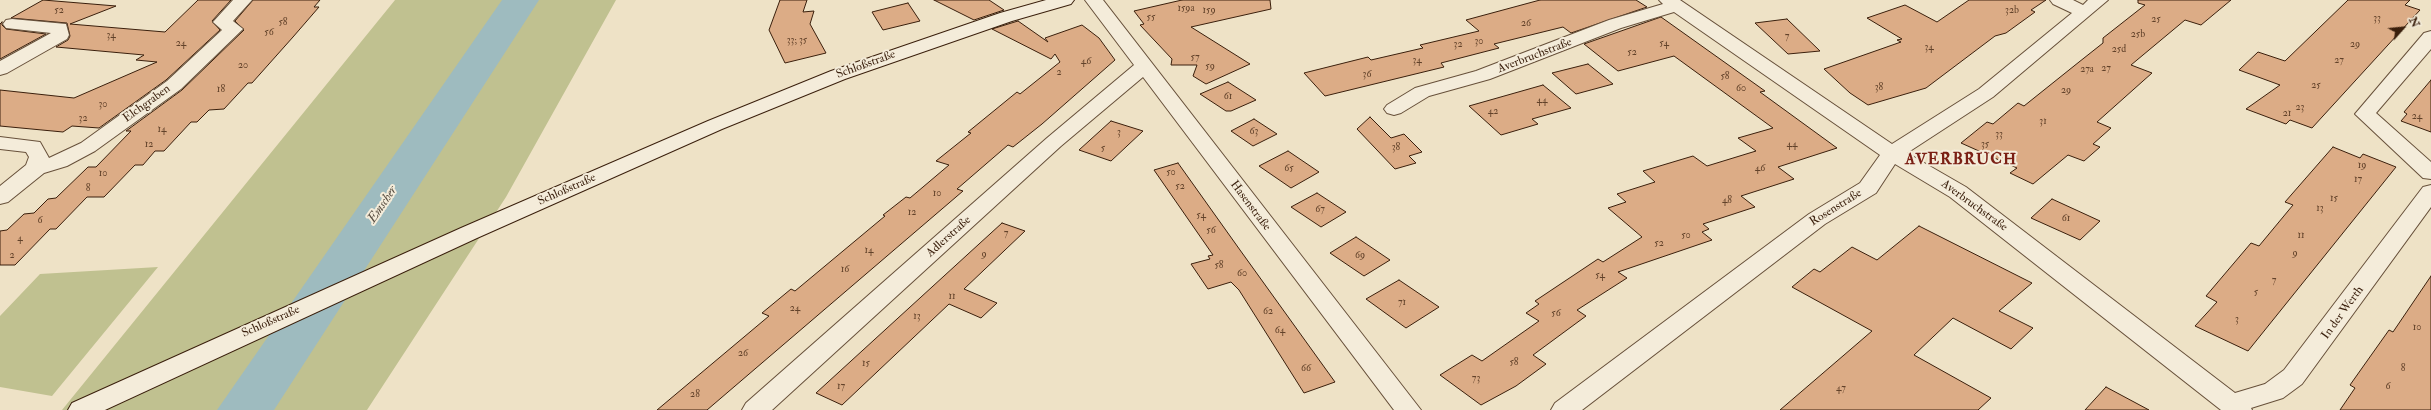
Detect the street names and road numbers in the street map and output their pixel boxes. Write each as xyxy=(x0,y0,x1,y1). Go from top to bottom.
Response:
street label: Averbruchstraße xyxy=(1496,35,1574,77)
street label: Schloßstraße xyxy=(834,48,898,82)
street label: Elchgraben xyxy=(120,82,174,126)
street label: Schloßstraße xyxy=(536,171,598,209)
street label: Averbruchstraße xyxy=(1938,177,2010,235)
street label: Hasenstraße xyxy=(1227,178,1273,234)
street label: Rosenstraße xyxy=(1807,186,1865,230)
street label: Adlerstraße xyxy=(924,213,974,261)
street label: In der Werth xyxy=(2319,284,2367,342)
street label: Schloßstraße xyxy=(240,303,302,341)

